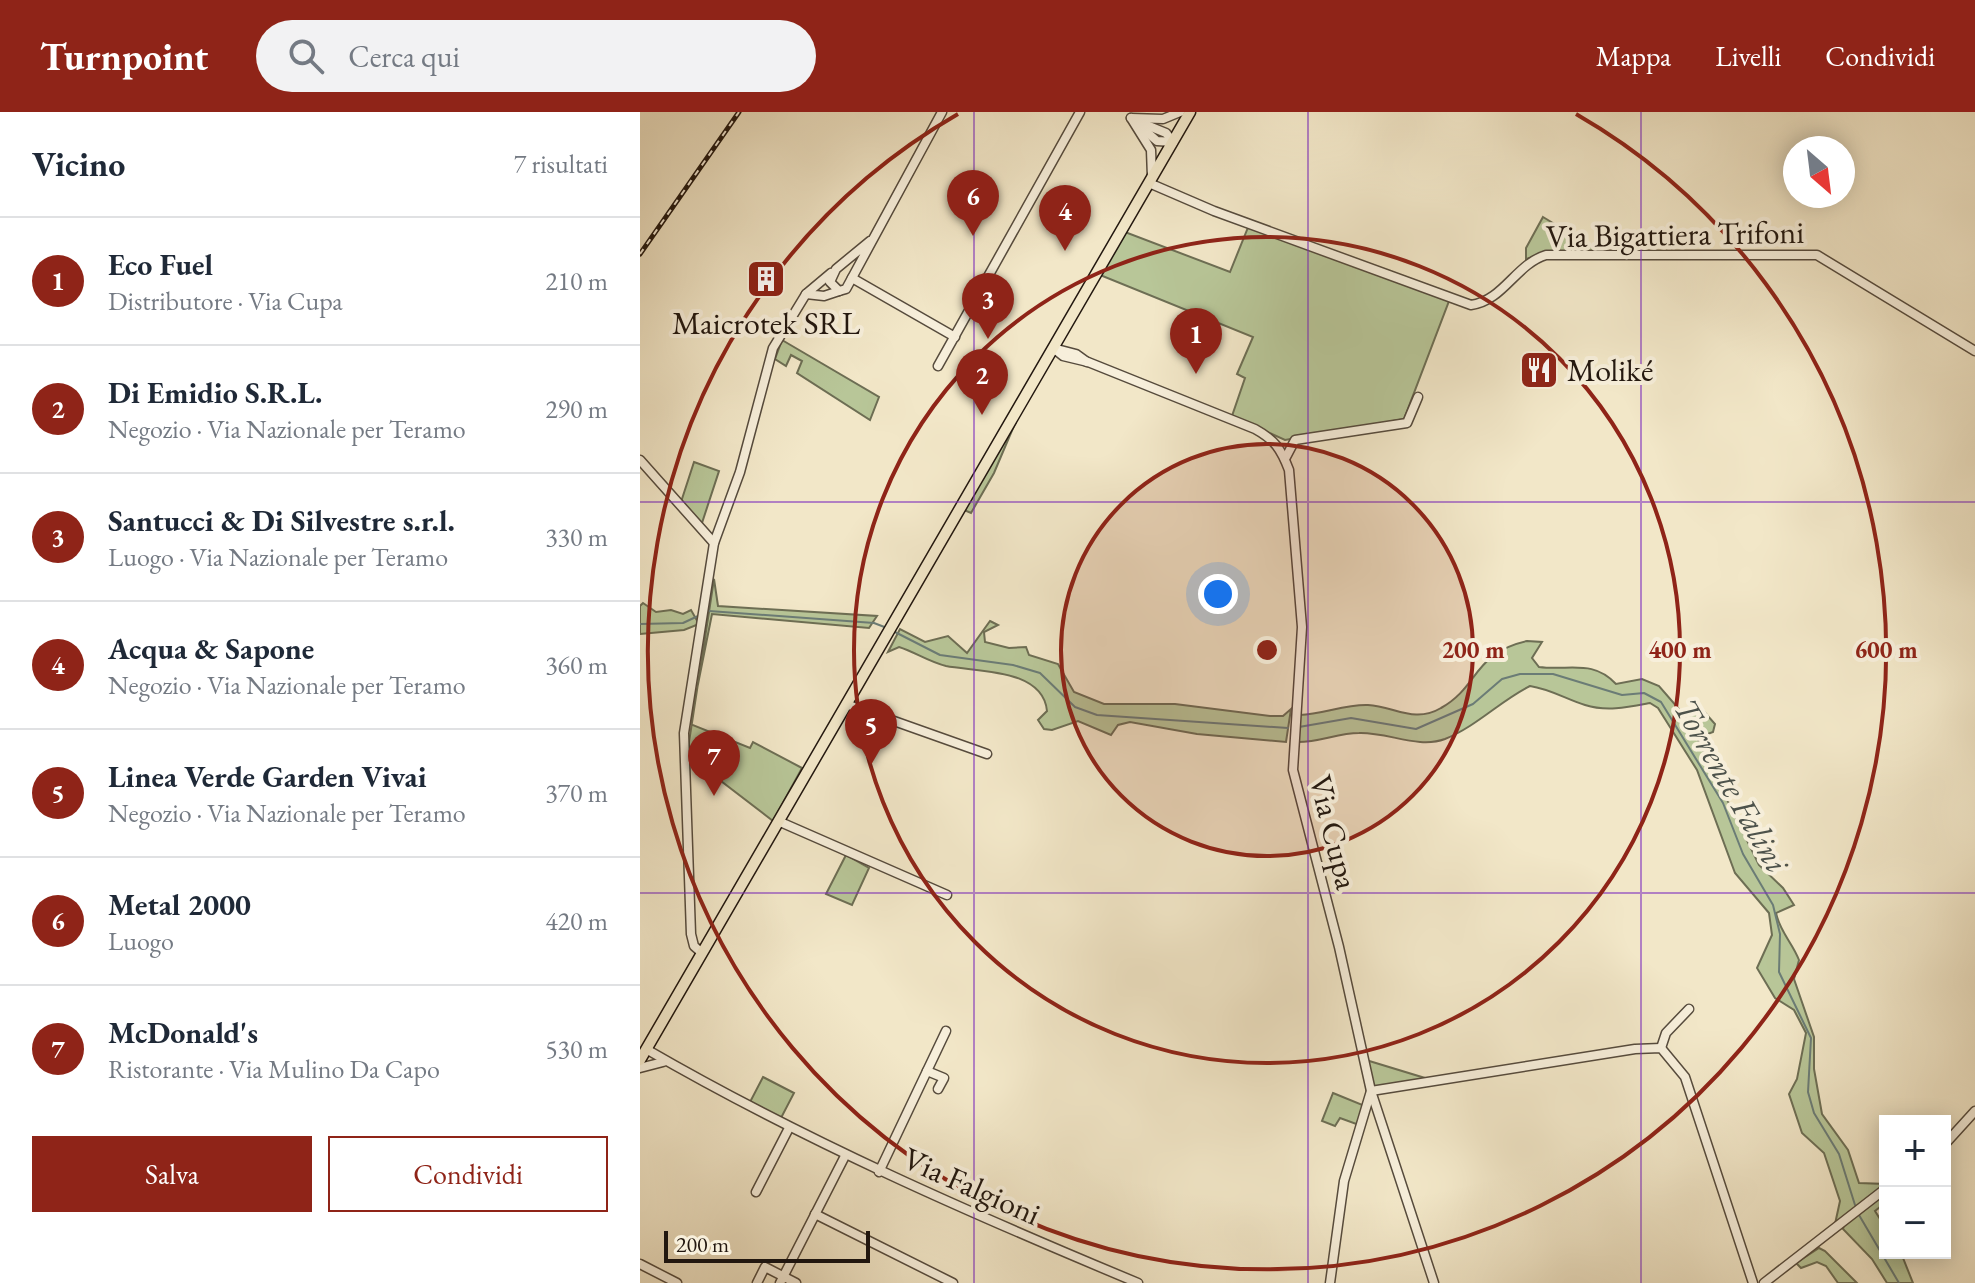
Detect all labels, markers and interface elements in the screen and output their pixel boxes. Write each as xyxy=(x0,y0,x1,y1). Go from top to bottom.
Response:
search box xyxy=(256,20,816,92)
text: Turnpoint xyxy=(40,32,208,81)
icon: search xyxy=(284,34,328,78)
text: Cerca qui xyxy=(348,37,460,76)
text: Mappa xyxy=(1596,38,1671,74)
text: Livelli xyxy=(1715,38,1781,74)
text: Condividi xyxy=(1825,38,1935,74)
north arrow xyxy=(1783,136,1855,208)
text: Vicino xyxy=(32,142,125,186)
text: 7 risultati xyxy=(514,147,608,181)
pin: 6 xyxy=(947,170,999,236)
pin: 4 xyxy=(1039,185,1091,251)
street label: Via Bigattiera Trifoni xyxy=(1546,211,1805,257)
text: Eco Fuel xyxy=(108,245,213,284)
building icon: Maicrotek SRL xyxy=(745,258,787,300)
text: 1 xyxy=(51,264,65,298)
text: 210 m xyxy=(545,264,608,298)
pin: 3 xyxy=(962,273,1014,339)
text: Distributore · Via Cupa xyxy=(108,284,343,318)
place label: Maicrotek SRL xyxy=(672,302,860,344)
pin: 1 xyxy=(1170,308,1222,374)
pin: 2 xyxy=(956,349,1008,415)
restaurant icon: Moliké xyxy=(1518,349,1560,391)
place label: Moliké xyxy=(1567,349,1654,391)
text: Di Emidio S.R.L. xyxy=(108,373,322,412)
text: 2 xyxy=(51,392,65,426)
text: 290 m xyxy=(545,392,608,426)
text: Negozio · Via Nazionale per Teramo xyxy=(108,412,466,446)
text: Santucci & Di Silvestre s.r.l. xyxy=(108,501,455,540)
text: 3 xyxy=(51,520,65,554)
text: 330 m xyxy=(545,520,608,554)
text: Luogo · Via Nazionale per Teramo xyxy=(108,540,448,574)
your location xyxy=(1198,574,1238,614)
text: Acqua & Sapone xyxy=(108,629,314,668)
text: 200 m xyxy=(1441,634,1505,665)
text: 400 m xyxy=(1648,634,1712,665)
text: 600 m xyxy=(1854,634,1918,665)
centre of rings xyxy=(1253,636,1281,664)
text: 4 xyxy=(51,648,65,682)
text: 360 m xyxy=(545,648,608,682)
text: Negozio · Via Nazionale per Teramo xyxy=(108,668,466,702)
water label: Torrente Falini xyxy=(1664,690,1800,881)
pin: 5 xyxy=(845,699,897,765)
pin: 7 xyxy=(688,730,740,796)
text: Linea Verde Garden Vivai xyxy=(108,757,427,796)
street label: Via Cupa xyxy=(1300,771,1368,894)
text: 5 xyxy=(51,776,65,810)
text: 370 m xyxy=(545,776,608,810)
text: Negozio · Via Nazionale per Teramo xyxy=(108,796,466,830)
text: Metal 2000 xyxy=(108,885,251,924)
text: 6 xyxy=(51,904,65,938)
text: 420 m xyxy=(545,904,608,938)
text: Luogo xyxy=(108,924,174,958)
text: McDonald's xyxy=(108,1013,258,1052)
text: 7 xyxy=(51,1032,65,1066)
text: 530 m xyxy=(545,1032,608,1066)
text: Ristorante · Via Mulino Da Capo xyxy=(108,1052,440,1086)
map controls xyxy=(1879,1115,1951,1259)
button: + xyxy=(1879,1115,1951,1187)
button: Salva xyxy=(32,1136,312,1212)
button: Condividi xyxy=(328,1136,608,1212)
street label: Via Falgioni xyxy=(897,1137,1047,1235)
button: − xyxy=(1879,1187,1951,1259)
scale bar xyxy=(664,1227,870,1263)
text: 200 m xyxy=(676,1230,729,1259)

